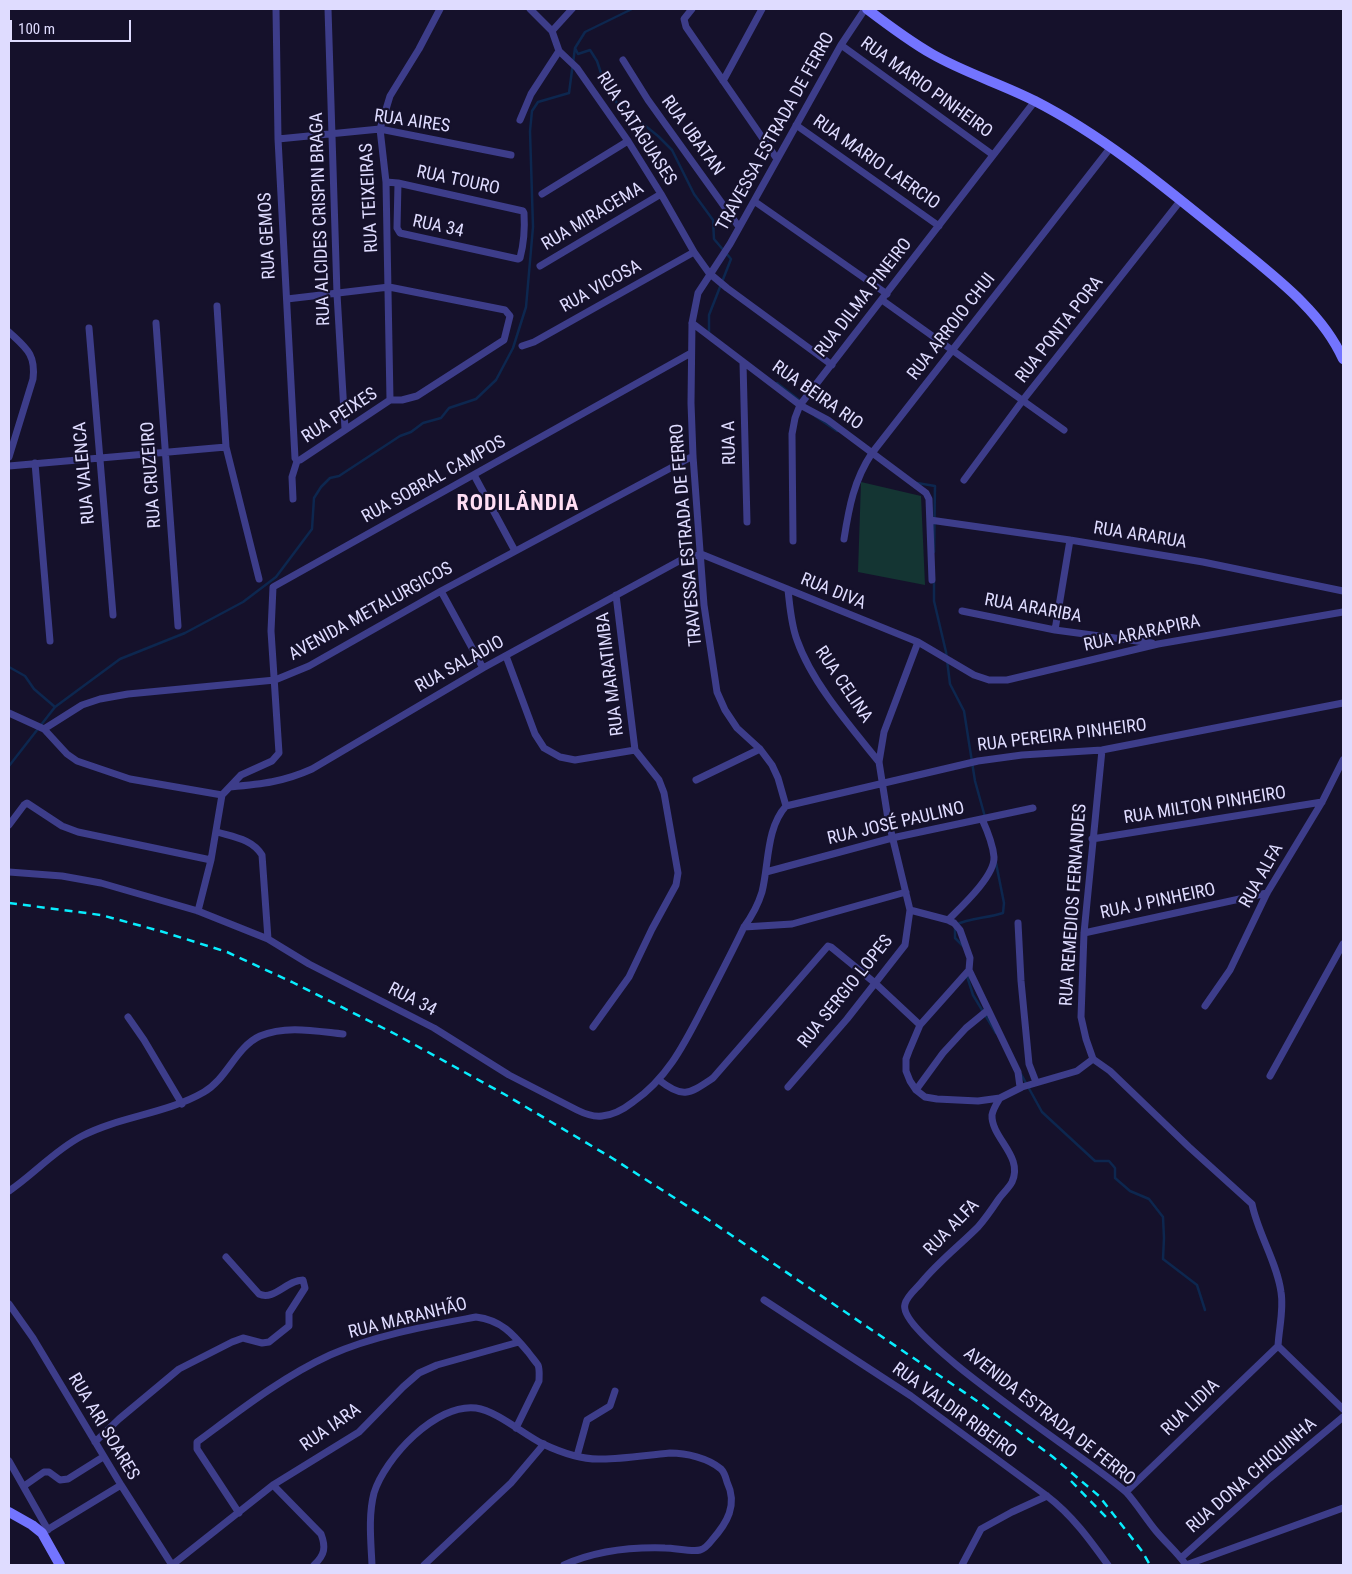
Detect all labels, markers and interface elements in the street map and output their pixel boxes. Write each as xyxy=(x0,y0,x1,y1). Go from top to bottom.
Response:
scale bar xyxy=(12,10,134,42)
text: 100 m xyxy=(18,20,55,38)
street label: TRAVESSA ESTRADA DE FERRO xyxy=(712,29,840,235)
street label: RUA MARIO PINHEIRO xyxy=(856,33,996,143)
street label: RUA CATAGUASES xyxy=(591,68,681,190)
street label: RUA UBATAN xyxy=(656,92,728,180)
street label: RUA AIRES xyxy=(373,106,451,138)
street label: RUA MARIO LAERCIO xyxy=(808,111,944,215)
street label: RUA ALCIDES CRISPIN BRAGA xyxy=(306,112,336,326)
street label: RUA TEIXEIRAS xyxy=(356,143,384,253)
street label: RUA TOURO xyxy=(414,162,502,200)
street label: RUA MIRACEMA xyxy=(538,178,648,256)
street label: RUA GEMOS xyxy=(255,192,281,280)
street label: RUA 34 xyxy=(410,211,466,243)
street label: RUA DILMA PINEIRO xyxy=(811,234,917,362)
street label: RUA VICOSA xyxy=(557,256,645,318)
street label: RUA ARROIO CHUI xyxy=(904,269,1000,385)
street label: RUA PONTA PORA xyxy=(1012,272,1108,388)
street label: RUA BEIRA RIO xyxy=(767,357,867,435)
street label: RUA PEIXES xyxy=(298,384,382,448)
street label: RUA VALENCA xyxy=(70,421,100,525)
street label: RUA CRUZEIRO xyxy=(137,421,167,529)
street label: RUA A xyxy=(719,421,741,465)
street label: TRAVESSA ESTRADA DE FERRO xyxy=(666,423,708,647)
street label: RUA SOBRAL CAMPOS xyxy=(358,432,510,528)
district label: RODILÂNDIA xyxy=(455,491,581,517)
street label: RUA ARARUA xyxy=(1092,518,1188,554)
street label: AVENIDA METALURGICOS xyxy=(285,558,457,666)
street label: RUA DIVA xyxy=(797,569,869,615)
street label: RUA ARARIBA xyxy=(983,590,1083,628)
street label: RUA MARATIMBA xyxy=(593,611,629,737)
street label: RUA ARARAPIRA xyxy=(1082,611,1202,657)
street label: RUA SALADIO xyxy=(412,632,508,698)
street label: RUA CELINA xyxy=(809,643,877,727)
street label: RUA PEREIRA PINHEIRO xyxy=(976,715,1148,757)
street label: RUA MILTON PINHEIRO xyxy=(1122,783,1288,829)
street label: RUA JOSÉ PAULINO xyxy=(825,798,967,850)
street label: RUA REMEDIOS FERNANDES xyxy=(1056,803,1092,1007)
street label: RUA ALFA xyxy=(1235,840,1289,912)
street label: RUA J PINHEIRO xyxy=(1098,879,1218,925)
street label: RUA SERGIO LOPES xyxy=(794,931,898,1053)
street label: RUA 34 xyxy=(384,979,440,1021)
street label: RUA ALFA xyxy=(920,1195,984,1261)
street label: RUA MARANHÃO xyxy=(346,1294,470,1344)
street label: AVENIDA ESTRADA DE FERRO xyxy=(959,1343,1139,1491)
street label: RUA VALDIR RIBEIRO xyxy=(888,1359,1020,1463)
street label: RUA ARI SOARES xyxy=(63,1370,143,1484)
street label: RUA LIDIA xyxy=(1157,1375,1225,1441)
street label: RUA IARA xyxy=(297,1399,365,1457)
street label: RUA DONA CHIQUINHA xyxy=(1183,1414,1321,1538)

